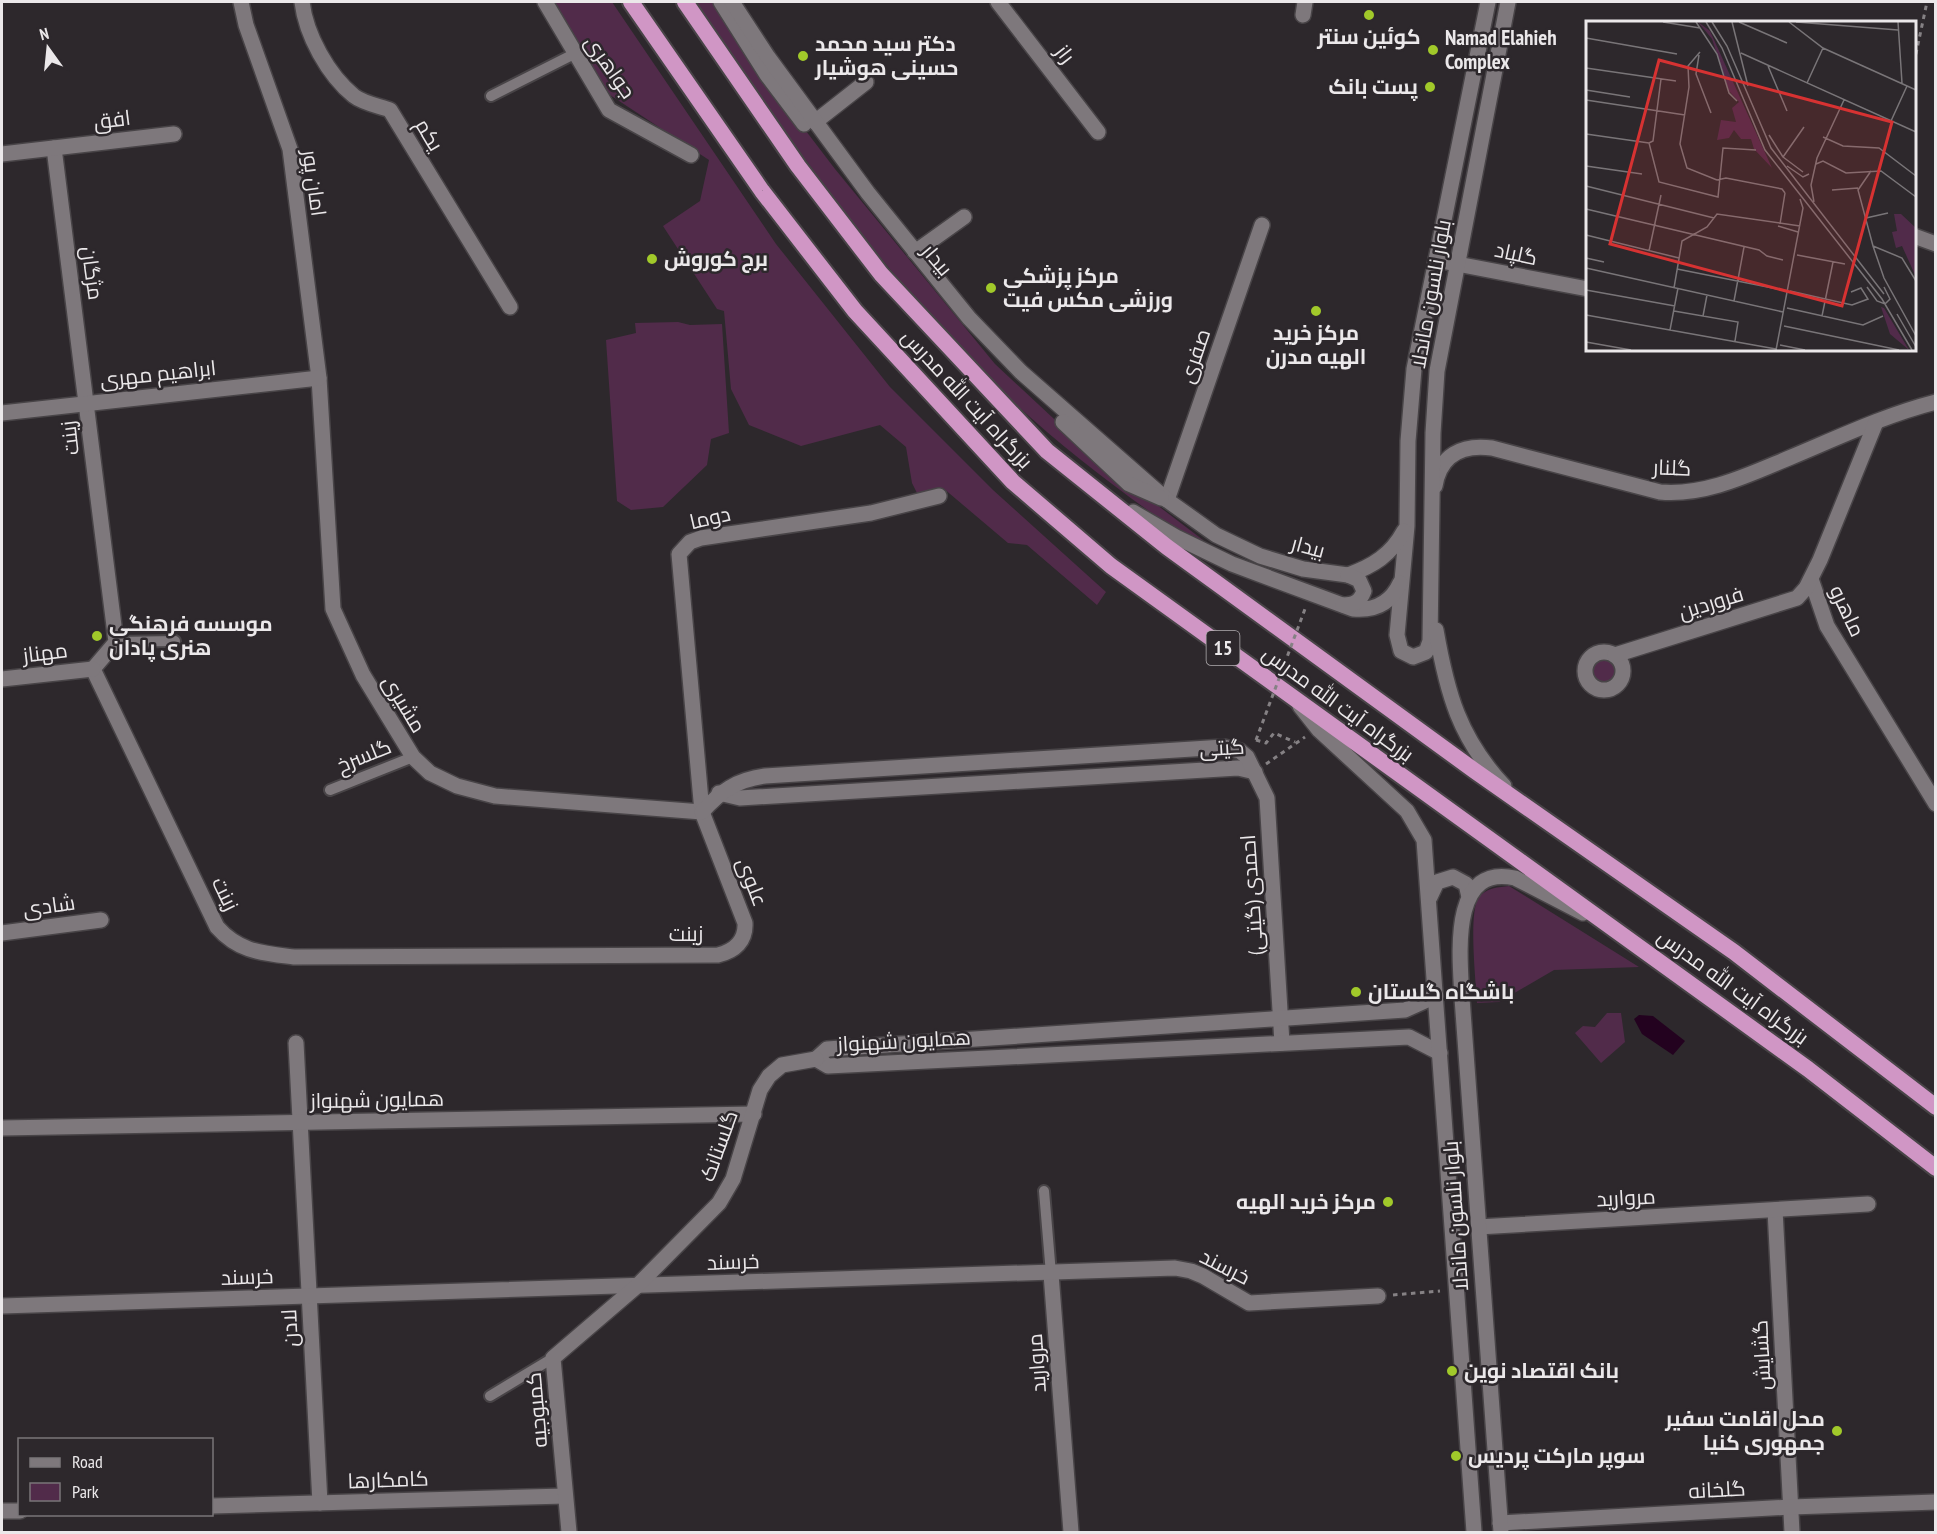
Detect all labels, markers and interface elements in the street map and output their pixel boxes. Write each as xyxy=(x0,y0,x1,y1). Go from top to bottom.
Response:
marker: کوئین سنتر xyxy=(1362,8,1376,22)
north arrow xyxy=(18,18,78,78)
inset map xyxy=(1586,21,1916,351)
text: N xyxy=(37,23,51,44)
place label: کوئین سنتر xyxy=(1316,23,1421,50)
place label: Namad Elahieh Complex xyxy=(1445,24,1557,75)
street label: جواهری xyxy=(579,30,642,104)
place label: دکتر سید محمد حسینی هوشیار xyxy=(814,30,958,81)
street label: راز xyxy=(1049,38,1081,69)
marker: Namad Elahieh Complex xyxy=(1426,43,1440,57)
marker: دکتر سید محمد حسینی هوشیار xyxy=(796,49,810,63)
place label: پست بانک xyxy=(1329,73,1418,102)
marker: پست بانک xyxy=(1423,80,1437,94)
street label: افق xyxy=(92,104,132,135)
street label: یکم xyxy=(408,114,450,157)
street label: امان پور xyxy=(295,147,333,218)
street label: بلوار نلسون ماندلا xyxy=(1404,217,1457,370)
street label: گلپاد xyxy=(1492,236,1540,271)
street label: بیدار xyxy=(915,237,959,281)
street label: مژگان xyxy=(75,244,110,302)
place label: برج کوروش xyxy=(664,245,768,273)
marker: برج کوروش xyxy=(645,252,659,266)
place label: مرکز پزشکی ورزشی مکس فیت xyxy=(1003,262,1173,313)
marker: مرکز پزشکی ورزشی مکس فیت xyxy=(984,281,998,295)
marker: مرکز خرید الهیه مدرن xyxy=(1309,304,1323,318)
place label: مرکز خرید الهیه مدرن xyxy=(1266,319,1366,370)
street label: بزرگراه آیت الله مدرس xyxy=(896,323,1039,474)
street label: صفری xyxy=(1173,325,1216,387)
street label: ابراهیم مهری xyxy=(98,354,218,394)
street label: زینت xyxy=(54,419,85,457)
street label: گلنار xyxy=(1651,453,1692,482)
street label: دوما xyxy=(687,500,733,535)
street label: بیدار xyxy=(1287,529,1328,564)
street label: فروردین xyxy=(1675,580,1747,625)
street label: ماهرو xyxy=(1824,581,1871,641)
place label: موسسه فرهنگی هنری پادان xyxy=(109,610,273,663)
marker: موسسه فرهنگی هنری پادان xyxy=(90,629,104,643)
road number: 15 xyxy=(1206,631,1240,665)
street label: مهناز xyxy=(20,636,69,669)
street label: بزرگراه آیت الله مدرس xyxy=(1257,639,1419,768)
street label: مشیری xyxy=(377,670,432,738)
street label: گلسرخ xyxy=(332,732,396,780)
street label: گیتی xyxy=(1199,733,1245,762)
street label: احمدی (گیتی) xyxy=(1234,834,1269,956)
street label: علوی xyxy=(731,854,774,910)
street label: زینت xyxy=(206,872,245,915)
street label: شادی xyxy=(21,888,77,923)
street label: زینت xyxy=(669,920,703,947)
street label: بزرگراه آیت الله مدرس xyxy=(1652,922,1814,1051)
place label: باشگاه گلستان xyxy=(1368,978,1514,1005)
marker: باشگاه گلستان xyxy=(1349,985,1363,999)
street label: همایون شهنواز xyxy=(835,1024,972,1058)
street label: همایون شهنواز xyxy=(309,1085,444,1114)
street label: گلستانک xyxy=(693,1107,744,1185)
street label: بلوار نلسون ماندلا xyxy=(1437,1140,1474,1292)
street label: مروارید xyxy=(1596,1182,1656,1213)
place label: مرکز خرید الهیه xyxy=(1236,1188,1376,1215)
marker: مرکز خرید الهیه xyxy=(1381,1195,1395,1209)
street label: خرسند xyxy=(1196,1243,1255,1291)
street label: خرسند xyxy=(706,1247,760,1276)
street label: خرسند xyxy=(220,1262,274,1291)
street label: لادن xyxy=(275,1309,304,1348)
street label: گشایش xyxy=(1746,1319,1777,1391)
street label: مروارید xyxy=(1021,1333,1052,1394)
place label: بانک اقتصاد نوین xyxy=(1464,1357,1619,1384)
marker: بانک اقتصاد نوین xyxy=(1445,1364,1459,1378)
street label: کمبوجیه xyxy=(520,1371,553,1449)
place label: محل اقامت سفیر جمهوری کنیا xyxy=(1664,1405,1825,1456)
marker: محل اقامت سفیر جمهوری کنیا xyxy=(1830,1424,1844,1438)
legend xyxy=(18,1438,213,1516)
place label: سوپر مارکت پردیس xyxy=(1468,1442,1645,1471)
marker: سوپر مارکت پردیس xyxy=(1449,1449,1463,1463)
text: Road xyxy=(72,1450,103,1473)
street label: کامکارها xyxy=(347,1465,429,1494)
street label: گلخانه xyxy=(1688,1475,1746,1504)
text: Park xyxy=(72,1480,99,1503)

